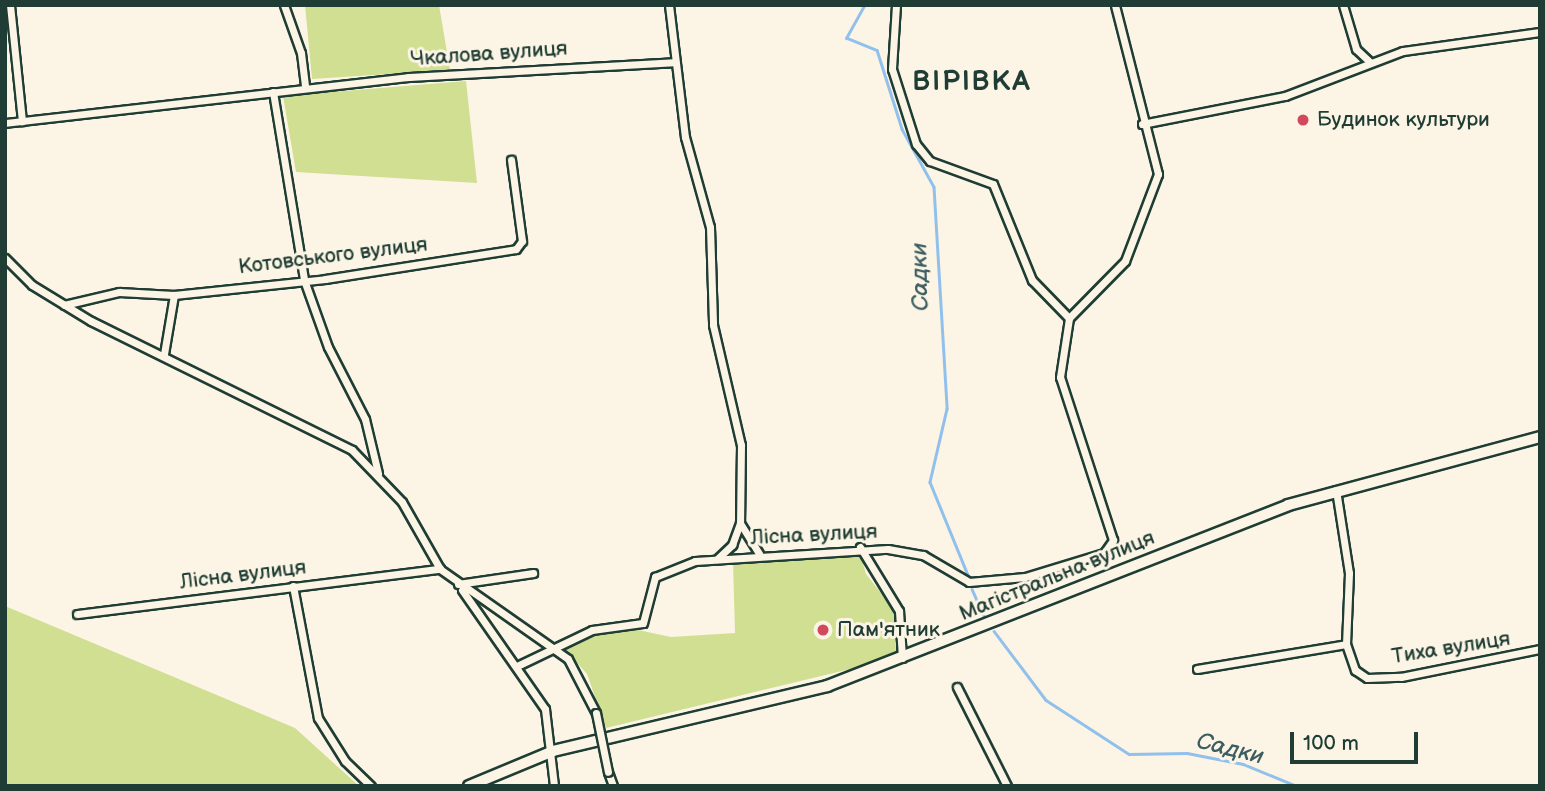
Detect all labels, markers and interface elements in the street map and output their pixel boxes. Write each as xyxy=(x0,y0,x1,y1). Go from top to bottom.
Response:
street label: Чкалова вулиця xyxy=(410,36,568,72)
district label: ВІРІВКА xyxy=(913,65,1031,99)
place label: Будинок культури xyxy=(1317,107,1490,133)
marker: Будинок культури xyxy=(1295,112,1311,128)
street label: Котовського вулиця xyxy=(237,232,429,280)
water label: Садки xyxy=(906,243,934,311)
street label: Лісна вулиця xyxy=(750,519,878,551)
street label: Магістральна вулиця xyxy=(956,525,1158,627)
street label: Лісна вулиця xyxy=(178,555,308,595)
place label: Пам'ятник xyxy=(837,617,940,643)
marker: Пам'ятник xyxy=(815,622,831,638)
street label: Тиха вулиця xyxy=(1390,626,1512,670)
scale bar xyxy=(1293,718,1421,762)
water label: Садки xyxy=(1194,727,1266,771)
text: 100 m xyxy=(1303,731,1359,756)

